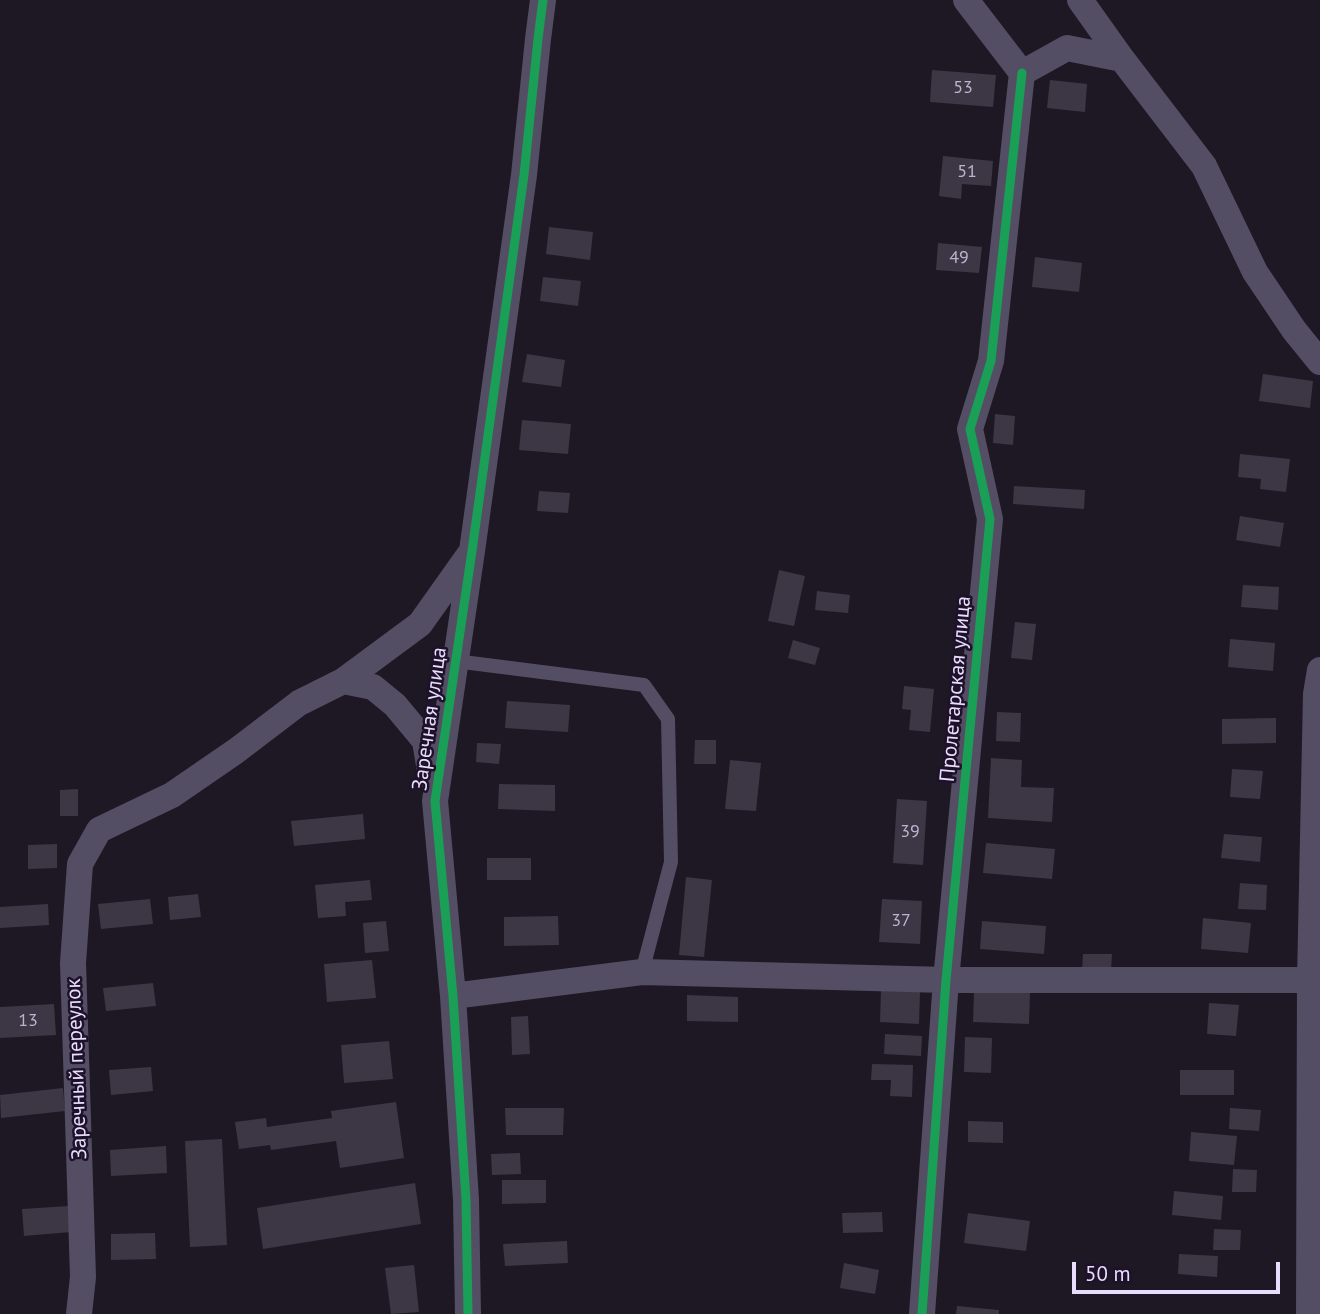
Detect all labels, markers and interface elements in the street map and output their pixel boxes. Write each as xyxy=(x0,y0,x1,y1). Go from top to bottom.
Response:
house number: 53 xyxy=(953,77,973,99)
house number: 51 xyxy=(957,161,977,183)
house number: 49 xyxy=(949,247,969,269)
street label: Пролетарская улица xyxy=(935,595,977,783)
street label: Заречная улица xyxy=(407,646,453,792)
house number: 39 xyxy=(900,821,920,843)
house number: 37 xyxy=(891,910,911,932)
street label: Заречный переулок xyxy=(61,978,93,1160)
house number: 13 xyxy=(18,1010,38,1032)
scale bar xyxy=(1075,1248,1283,1292)
text: 50 m xyxy=(1085,1260,1131,1287)

